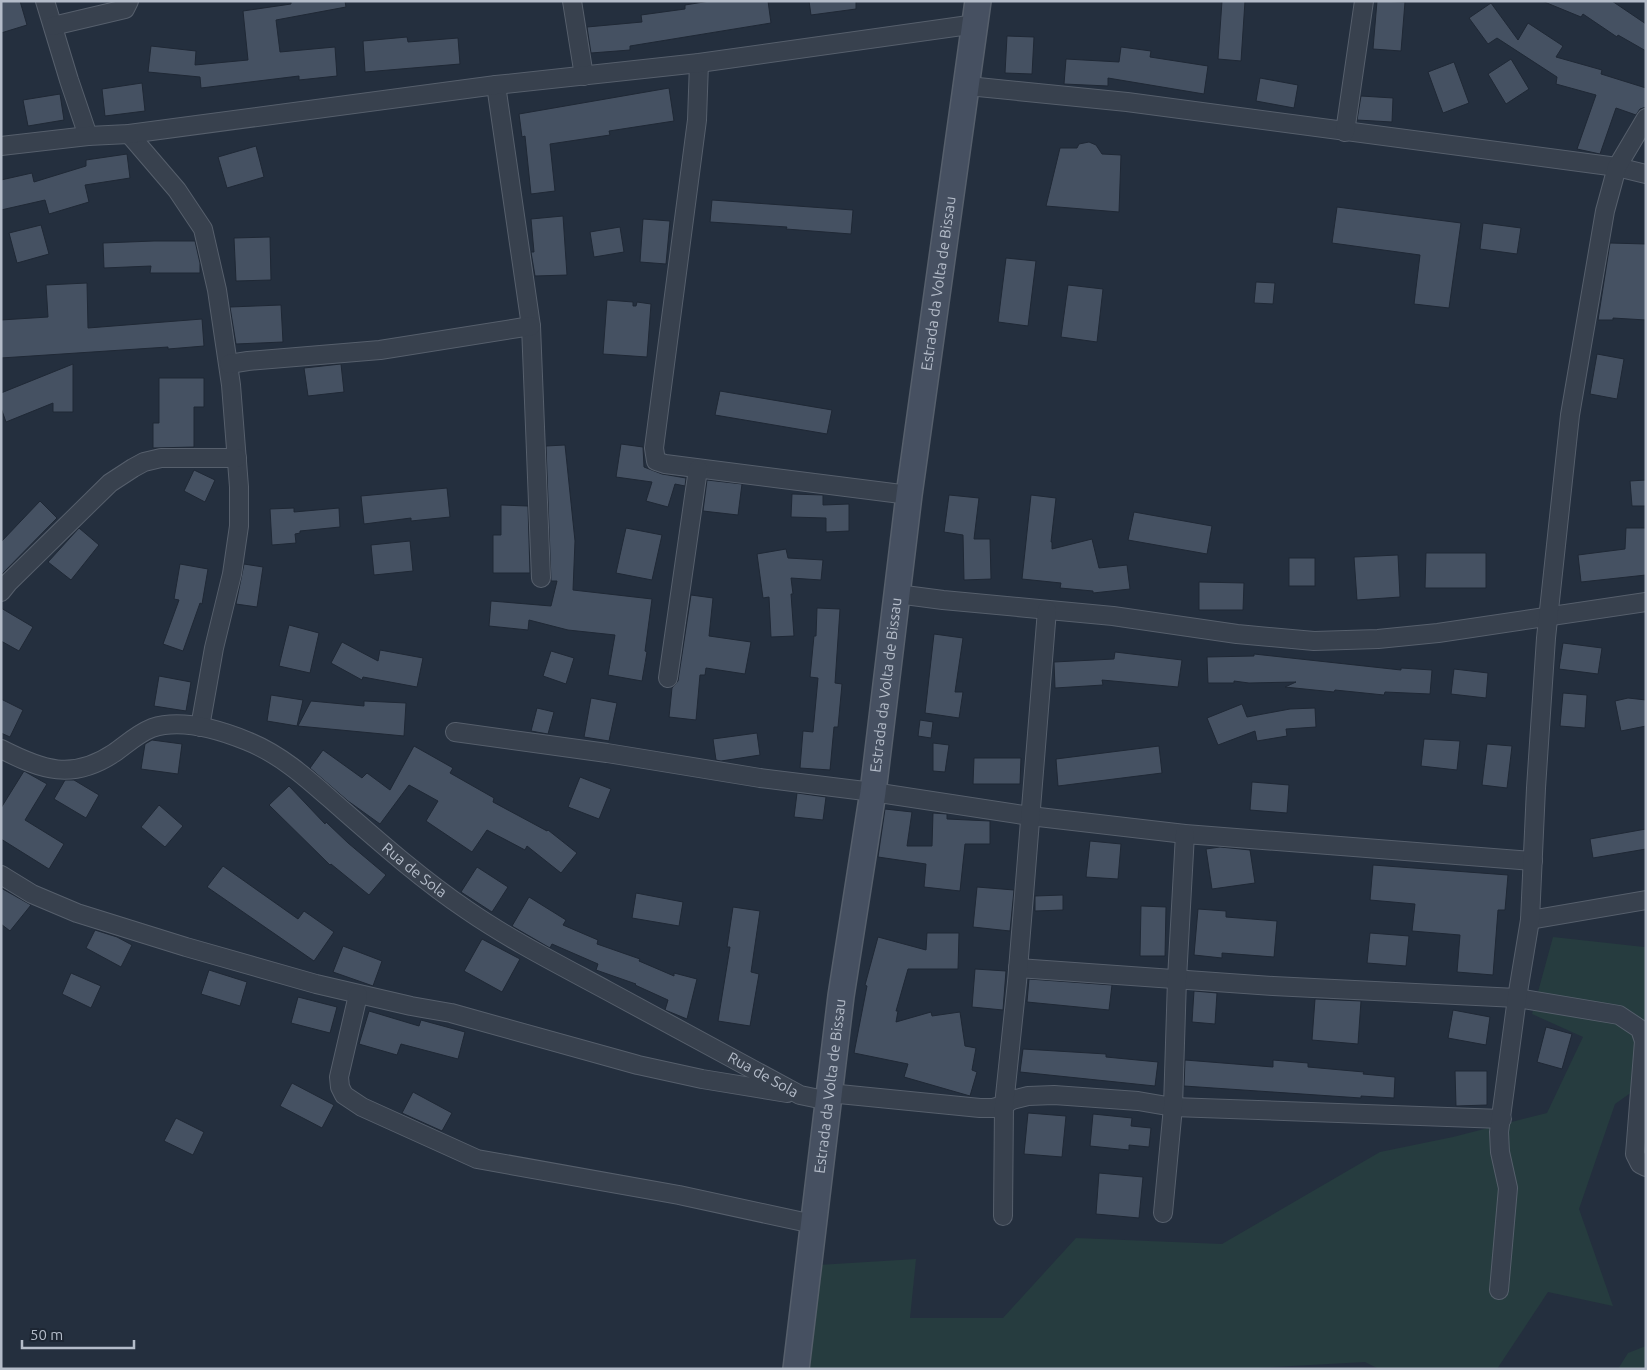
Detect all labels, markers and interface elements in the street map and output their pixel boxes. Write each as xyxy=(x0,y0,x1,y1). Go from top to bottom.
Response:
street label: Estrada da Volta de Bissau xyxy=(917,195,959,372)
street label: Estrada da Volta de Bissau xyxy=(866,597,904,773)
street label: Rua de Sola xyxy=(379,839,450,901)
street label: Estrada da Volta de Bissau xyxy=(811,998,849,1174)
street label: Rua de Sola xyxy=(725,1048,802,1101)
scale bar xyxy=(22,1318,135,1350)
text: 50 m xyxy=(30,1326,63,1343)

